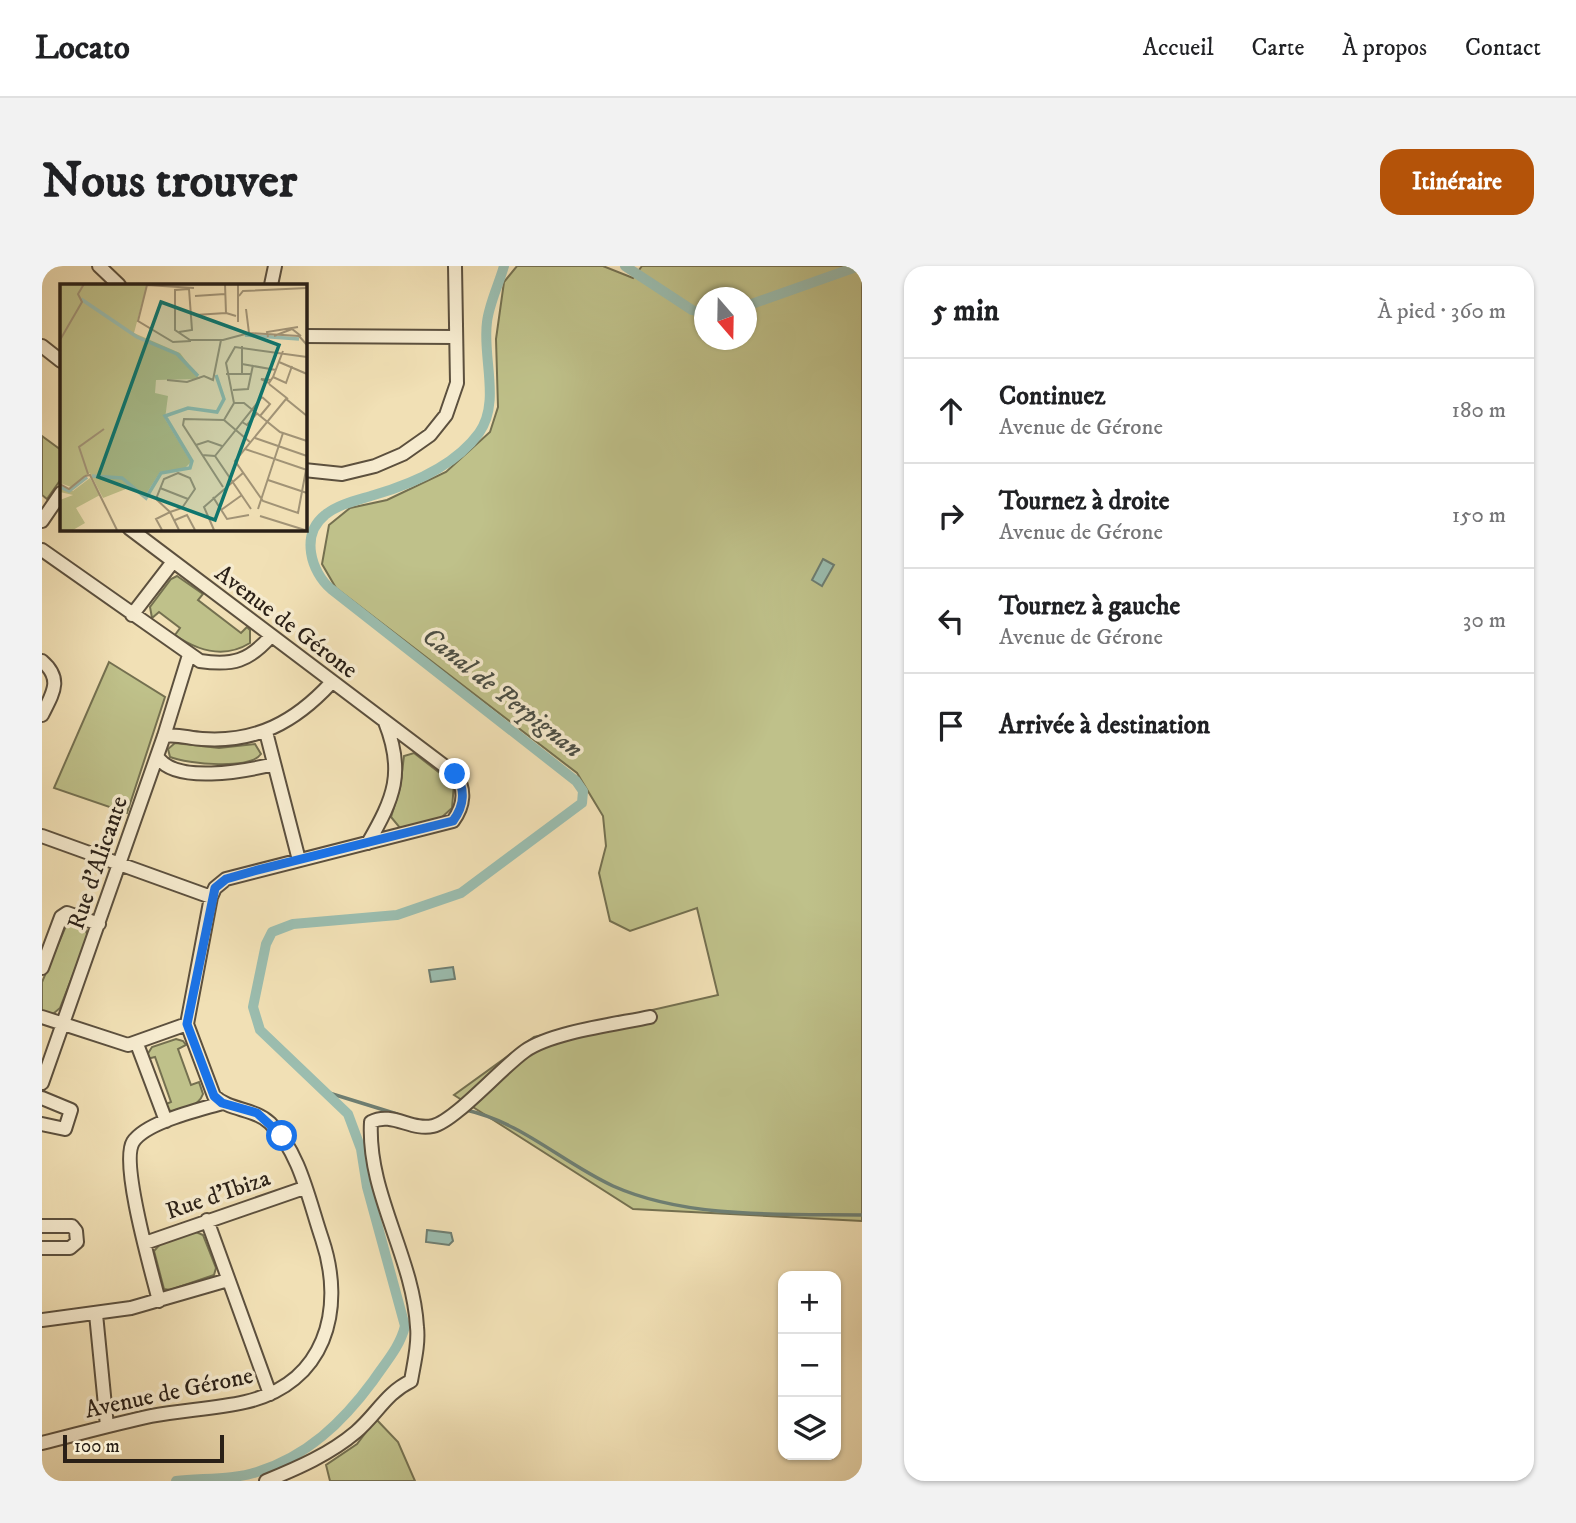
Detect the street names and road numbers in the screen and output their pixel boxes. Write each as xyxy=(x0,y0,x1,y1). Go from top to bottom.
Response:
street label: Avenue de Gérone xyxy=(209,559,363,686)
street label: Rue d'Alicante xyxy=(61,792,135,934)
street label: Rue d'Ibiza xyxy=(162,1163,275,1227)
street label: Avenue de Gérone xyxy=(82,1361,256,1425)

